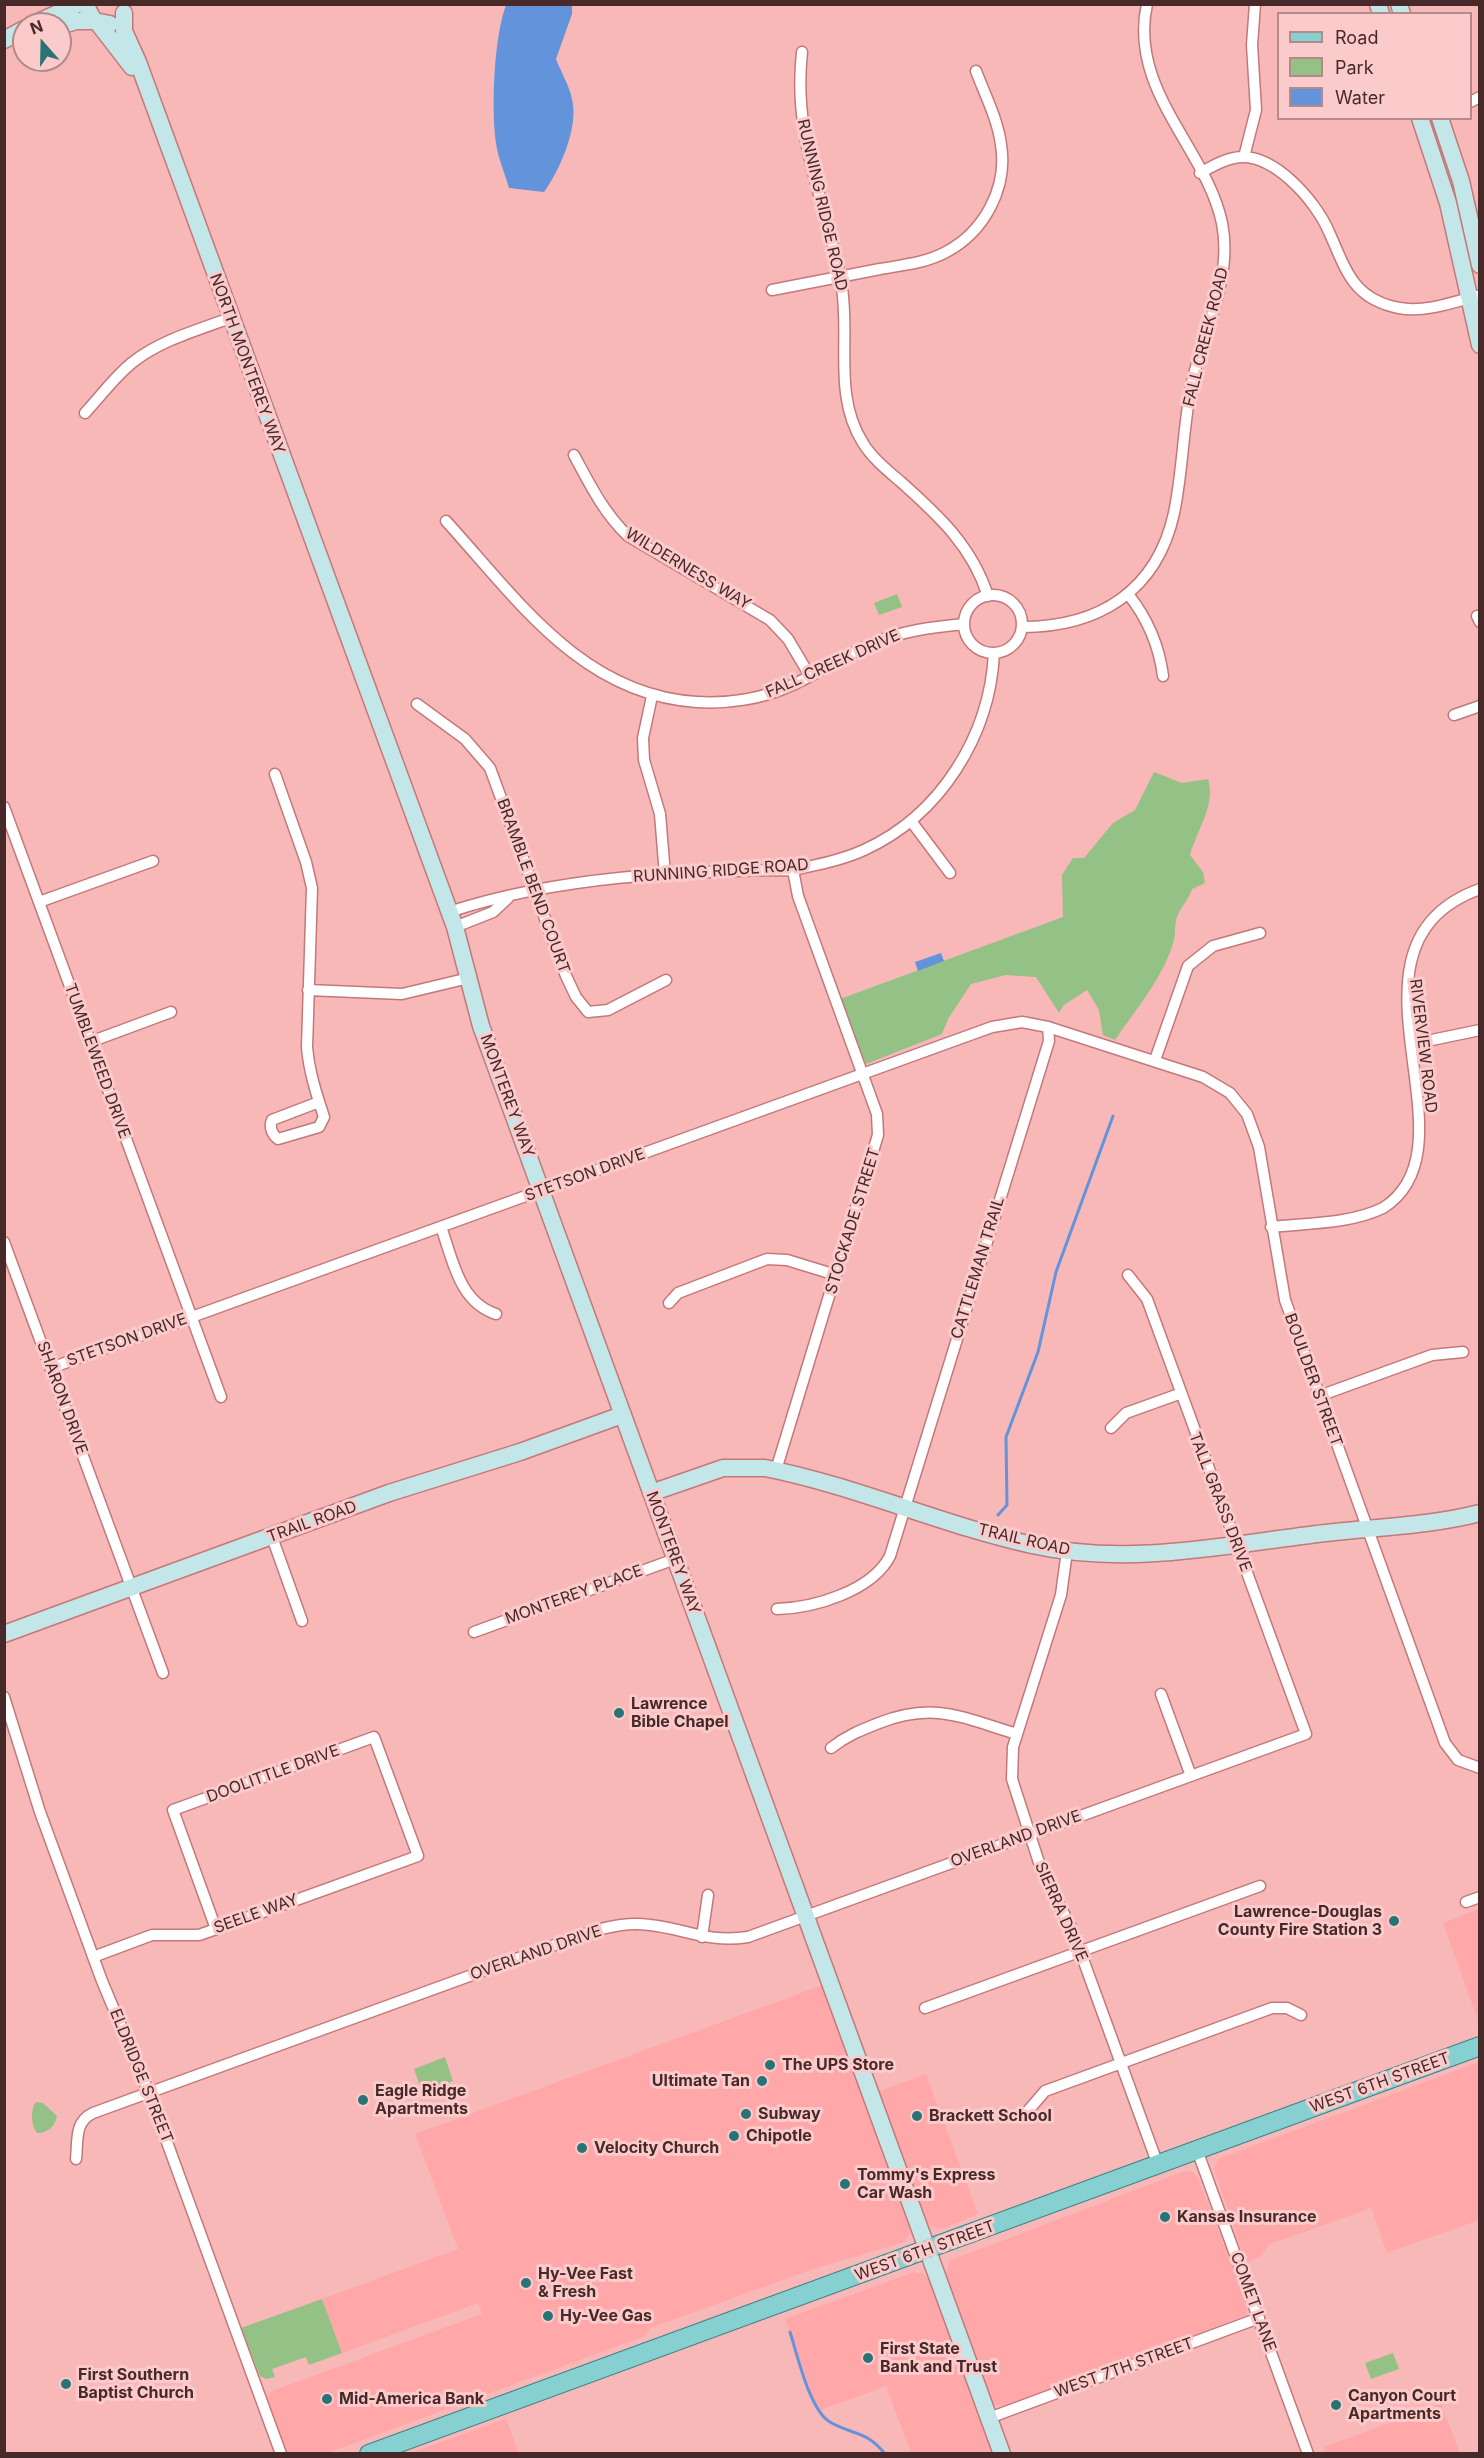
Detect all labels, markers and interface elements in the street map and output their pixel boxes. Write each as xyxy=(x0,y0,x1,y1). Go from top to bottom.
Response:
north arrow xyxy=(12,12,72,72)
legend xyxy=(1277,12,1472,120)
text: N xyxy=(27,15,46,38)
text: Road xyxy=(1335,27,1378,48)
text: Park xyxy=(1335,57,1374,78)
text: Water xyxy=(1335,87,1385,108)
street label: RUNNING RIDGE ROAD xyxy=(793,117,851,293)
street label: FALL CREEK ROAD xyxy=(1179,265,1233,409)
street label: NORTH MONTEREY WAY xyxy=(205,271,289,457)
street label: WILDERNESS WAY xyxy=(622,524,754,614)
street label: FALL CREEK DRIVE xyxy=(763,626,903,702)
street label: BRAMBLE BEND COURT xyxy=(492,796,574,976)
street label: RUNNING RIDGE ROAD xyxy=(633,855,809,887)
street label: RIVERVIEW ROAD xyxy=(1405,978,1441,1114)
street label: TUMBLEWEED DRIVE xyxy=(60,981,134,1141)
street label: MONTEREY WAY xyxy=(476,1032,538,1160)
street label: STETSON DRIVE xyxy=(522,1144,648,1206)
street label: STOCKADE STREET xyxy=(822,1146,884,1296)
street label: CATTLEMAN TRAIL xyxy=(947,1195,1009,1341)
street label: STETSON DRIVE xyxy=(64,1309,190,1371)
street label: BOULDER STREET xyxy=(1280,1311,1346,1449)
street label: SHARON DRIVE xyxy=(33,1339,91,1457)
street label: TALL GRASS DRIVE xyxy=(1185,1430,1255,1574)
street label: MONTEREY WAY xyxy=(642,1489,704,1617)
street label: TRAIL ROAD xyxy=(265,1497,359,1547)
street label: TRAIL ROAD xyxy=(976,1520,1072,1560)
street label: MONTEREY PLACE xyxy=(503,1561,645,1629)
place label: Lawrence Bible Chapel xyxy=(631,1694,729,1732)
marker: Lawrence Bible Chapel xyxy=(612,1706,626,1720)
street label: DOOLITTLE DRIVE xyxy=(204,1741,342,1807)
street label: OVERLAND DRIVE xyxy=(948,1806,1084,1872)
street label: SIERRA DRIVE xyxy=(1030,1859,1092,1965)
street label: SEELE WAY xyxy=(211,1890,301,1938)
place label: Lawrence-Douglas County Fire Station 3 xyxy=(1218,1902,1382,1940)
marker: Lawrence-Douglas County Fire Station 3 xyxy=(1387,1914,1401,1928)
street label: OVERLAND DRIVE xyxy=(468,1922,604,1984)
street label: ELDRIDGE STREET xyxy=(105,2006,177,2146)
street label: WEST 6TH STREET xyxy=(1307,2049,1453,2117)
place label: The UPS Store xyxy=(782,2055,894,2075)
marker: The UPS Store xyxy=(763,2058,777,2072)
place label: Ultimate Tan xyxy=(652,2071,750,2091)
marker: Ultimate Tan xyxy=(755,2074,769,2088)
place label: Eagle Ridge Apartments xyxy=(375,2081,468,2119)
marker: Eagle Ridge Apartments xyxy=(356,2093,370,2107)
place label: Subway xyxy=(758,2104,821,2124)
place label: Brackett School xyxy=(929,2106,1052,2126)
marker: Subway xyxy=(739,2107,753,2121)
marker: Brackett School xyxy=(910,2109,924,2123)
place label: Chipotle xyxy=(746,2126,812,2146)
marker: Chipotle xyxy=(727,2129,741,2143)
place label: Velocity Church xyxy=(594,2138,719,2158)
marker: Velocity Church xyxy=(575,2141,589,2155)
place label: Tommy's Express Car Wash xyxy=(857,2165,996,2203)
marker: Tommy's Express Car Wash xyxy=(838,2177,852,2191)
place label: Kansas Insurance xyxy=(1177,2207,1317,2227)
marker: Kansas Insurance xyxy=(1158,2210,1172,2224)
street label: WEST 6TH STREET xyxy=(852,2217,998,2285)
street label: COMET LANE xyxy=(1226,2250,1280,2354)
place label: Hy-Vee Fast & Fresh xyxy=(538,2264,633,2302)
marker: Hy-Vee Fast & Fresh xyxy=(519,2276,533,2290)
place label: Hy-Vee Gas xyxy=(560,2306,652,2326)
marker: Hy-Vee Gas xyxy=(541,2309,555,2323)
street label: WEST 7TH STREET xyxy=(1052,2334,1196,2402)
place label: First State Bank and Trust xyxy=(880,2339,997,2377)
marker: First State Bank and Trust xyxy=(861,2351,875,2365)
place label: First Southern Baptist Church xyxy=(78,2365,194,2403)
marker: First Southern Baptist Church xyxy=(59,2377,73,2391)
place label: Canyon Court Apartments xyxy=(1348,2386,1456,2424)
place label: Mid-America Bank xyxy=(339,2389,484,2409)
marker: Mid-America Bank xyxy=(320,2392,334,2406)
marker: Canyon Court Apartments xyxy=(1329,2398,1343,2412)

